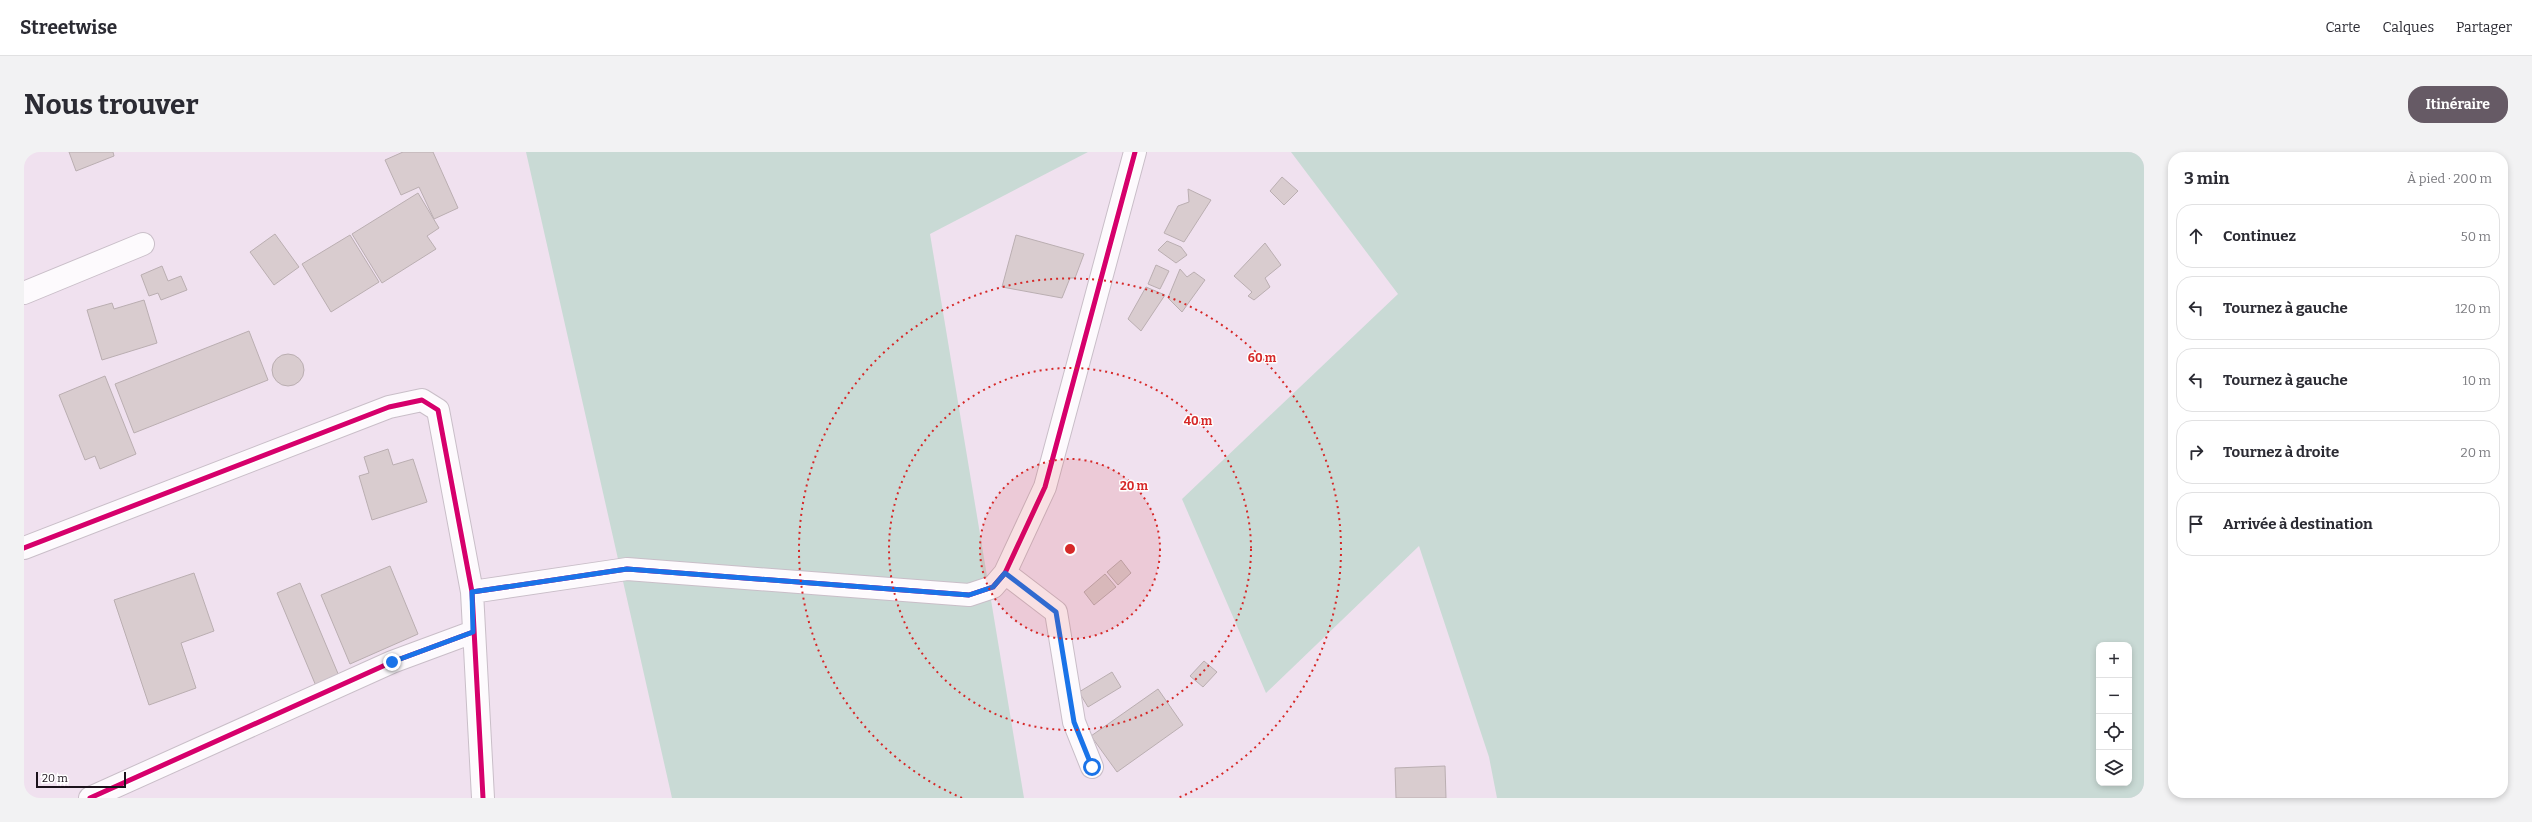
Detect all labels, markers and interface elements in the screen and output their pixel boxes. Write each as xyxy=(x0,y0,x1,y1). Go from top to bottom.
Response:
text: Streetwise xyxy=(20,16,117,39)
text: Carte xyxy=(2325,19,2361,36)
text: Calques xyxy=(2383,19,2434,36)
text: Partager xyxy=(2456,19,2512,36)
button: Itinéraire xyxy=(2408,86,2508,123)
text: Nous trouver xyxy=(24,88,199,121)
text: 3 min xyxy=(2184,168,2229,189)
text: À pied · 200 m xyxy=(2407,171,2492,186)
icon: ahead xyxy=(2185,225,2207,247)
text: Continuez xyxy=(2223,227,2296,245)
text: 50 m xyxy=(2461,229,2491,244)
icon: left xyxy=(2185,297,2207,319)
text: Tournez à gauche xyxy=(2223,299,2348,317)
text: 120 m xyxy=(2455,301,2491,316)
text: 60 m xyxy=(1248,351,1277,365)
icon: left xyxy=(2185,369,2207,391)
text: Tournez à gauche xyxy=(2223,371,2348,389)
text: 10 m xyxy=(2462,373,2491,388)
text: 40 m xyxy=(1184,414,1213,428)
icon: right xyxy=(2185,441,2207,463)
text: Tournez à droite xyxy=(2223,443,2339,461)
text: 20 m xyxy=(2461,445,2491,460)
text: 20 m xyxy=(1120,479,1149,493)
icon: arrive xyxy=(2185,513,2207,535)
text: Arrivée à destination xyxy=(2223,515,2373,533)
centre of rings xyxy=(1063,542,1077,556)
map controls xyxy=(2096,642,2132,786)
button: + xyxy=(2096,642,2132,678)
route end xyxy=(383,653,401,671)
button: − xyxy=(2096,678,2132,714)
button: locate xyxy=(2096,714,2132,750)
button: layers xyxy=(2096,750,2132,786)
route start xyxy=(1083,758,1101,776)
scale bar xyxy=(36,770,126,789)
text: 20 m xyxy=(42,772,68,785)

